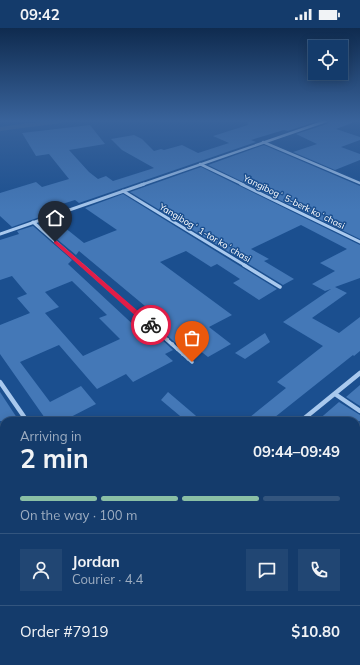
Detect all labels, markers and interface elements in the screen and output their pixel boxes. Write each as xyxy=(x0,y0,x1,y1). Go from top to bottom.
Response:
text: 09:42 xyxy=(20,5,60,24)
map controls xyxy=(308,40,348,80)
button: locate xyxy=(308,40,348,80)
street label: Yangibogʻ 5-berk koʻchasi xyxy=(241,172,347,231)
street label: Yangibogʻ 1-tor koʻchasi xyxy=(157,200,253,264)
pin xyxy=(38,201,72,242)
icon: home xyxy=(44,207,66,229)
courier xyxy=(131,305,171,345)
icon: bike xyxy=(140,314,162,336)
pin xyxy=(175,321,209,362)
icon: bag xyxy=(181,327,203,349)
text: Arriving in xyxy=(20,428,82,444)
text: 2 min xyxy=(20,442,89,475)
text: 09:44–09:49 xyxy=(253,442,340,461)
text: On the way · 100 m xyxy=(20,507,137,523)
button: person xyxy=(20,549,62,591)
button: chat xyxy=(246,549,288,591)
button: phone xyxy=(298,549,340,591)
text: Jordan xyxy=(72,552,120,571)
text: Courier · 4.4 xyxy=(72,571,143,587)
text: Order #7919 xyxy=(20,622,108,641)
text: $10.80 xyxy=(291,622,340,641)

